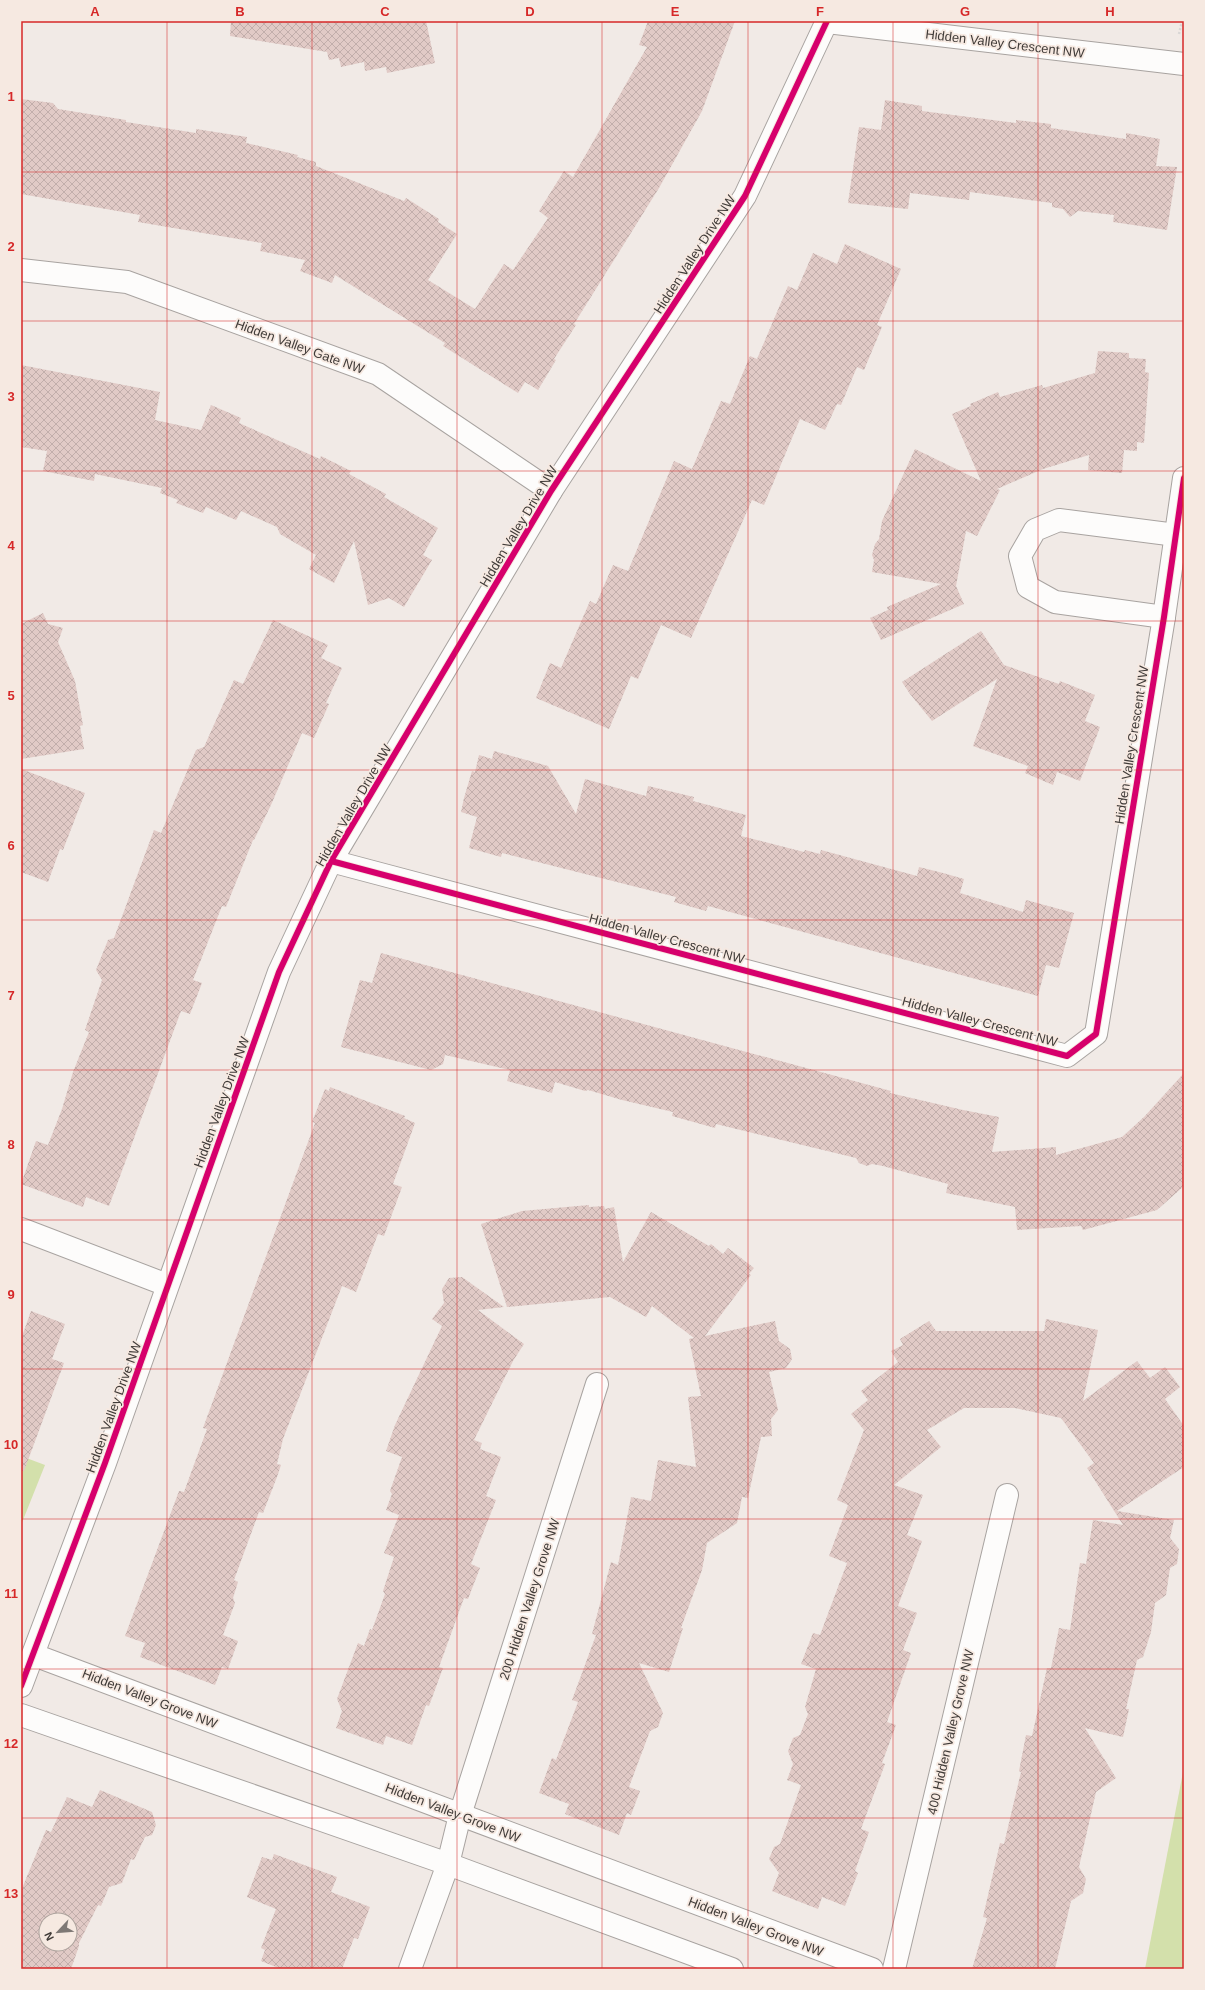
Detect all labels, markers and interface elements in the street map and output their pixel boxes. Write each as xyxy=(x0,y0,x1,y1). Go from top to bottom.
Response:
text: A xyxy=(90,4,100,19)
text: B xyxy=(235,4,245,19)
text: C xyxy=(380,4,390,19)
text: D xyxy=(525,4,535,19)
text: E xyxy=(671,4,680,19)
text: F xyxy=(816,4,824,19)
text: G xyxy=(960,4,970,19)
text: H xyxy=(1105,4,1115,19)
street label: Hidden Valley Crescent NW xyxy=(925,26,1086,61)
text: 1 xyxy=(7,89,15,104)
street label: Hidden Valley Drive NW xyxy=(650,192,739,316)
text: 2 xyxy=(7,239,15,254)
street label: Hidden Valley Gate NW xyxy=(233,316,367,377)
text: 3 xyxy=(7,389,15,404)
street label: Hidden Valley Drive NW xyxy=(476,462,561,589)
text: 4 xyxy=(7,538,15,553)
street label: Hidden Valley Crescent NW xyxy=(1112,664,1152,825)
text: 5 xyxy=(7,688,15,703)
street label: Hidden Valley Drive NW xyxy=(312,741,395,869)
text: 6 xyxy=(7,838,15,853)
street label: Hidden Valley Crescent NW xyxy=(588,911,747,967)
text: 7 xyxy=(7,988,15,1003)
street label: Hidden Valley Crescent NW xyxy=(901,994,1060,1050)
street label: Hidden Valley Drive NW xyxy=(191,1034,252,1170)
text: 8 xyxy=(7,1137,15,1152)
text: 9 xyxy=(7,1287,15,1302)
street label: Hidden Valley Drive NW xyxy=(83,1339,144,1475)
text: 10 xyxy=(4,1437,18,1452)
street label: 200 Hidden Valley Grove NW xyxy=(496,1516,563,1682)
text: 11 xyxy=(4,1586,18,1601)
street label: 400 Hidden Valley Grove NW xyxy=(924,1647,977,1816)
street label: Hidden Valley Grove NW xyxy=(80,1666,220,1731)
text: 12 xyxy=(4,1736,18,1751)
street label: Hidden Valley Grove NW xyxy=(383,1780,523,1845)
text: 13 xyxy=(4,1886,18,1901)
street label: Hidden Valley Grove NW xyxy=(686,1894,826,1959)
north arrow xyxy=(38,1912,78,1952)
text: N xyxy=(42,1930,56,1943)

